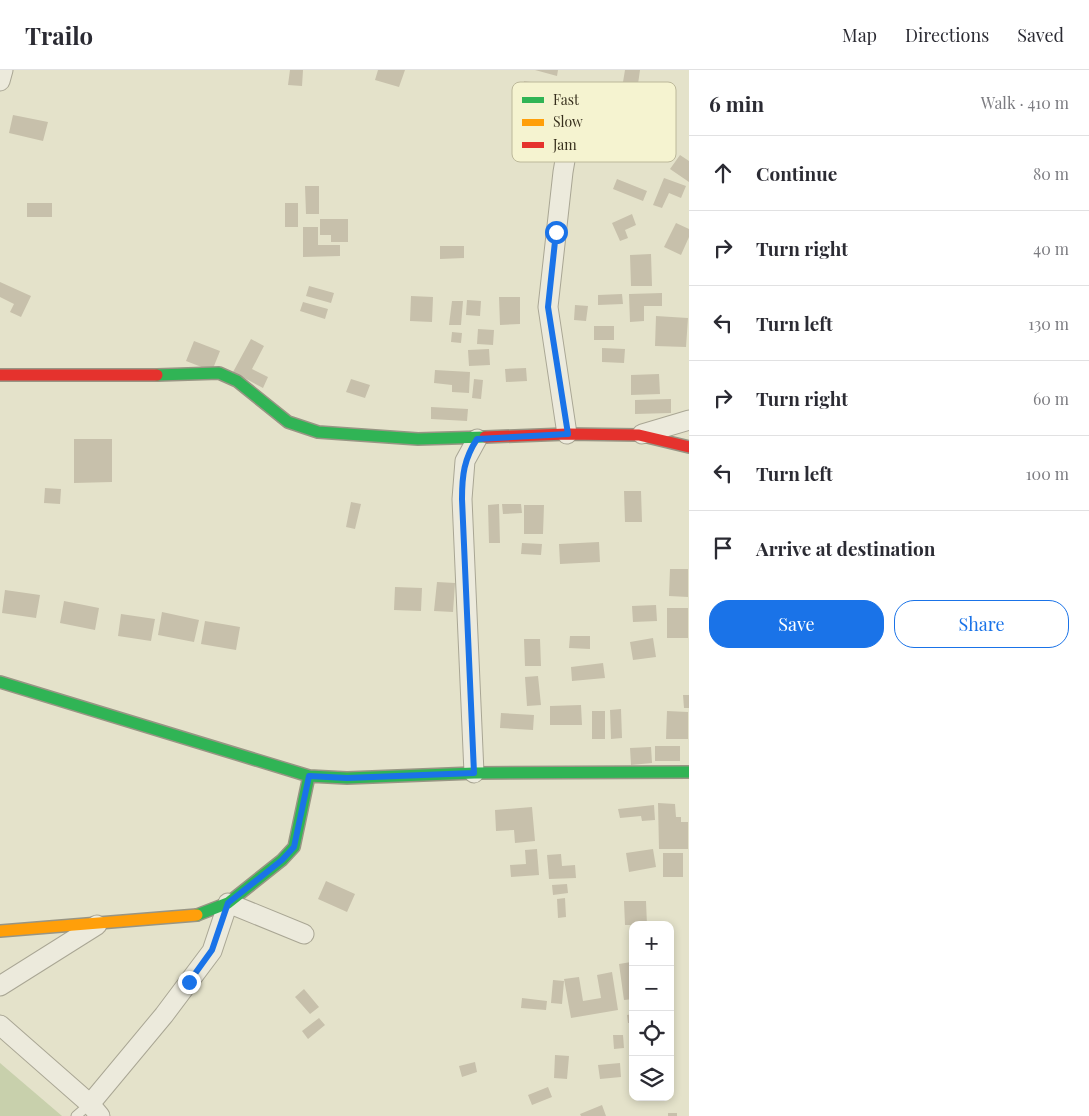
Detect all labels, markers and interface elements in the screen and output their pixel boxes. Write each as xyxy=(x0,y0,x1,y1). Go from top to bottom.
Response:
text: Trailo xyxy=(25,19,93,51)
text: Map xyxy=(842,23,877,47)
text: Directions xyxy=(905,23,989,47)
text: Saved xyxy=(1017,23,1064,47)
legend xyxy=(512,82,676,162)
text: 6 min xyxy=(709,89,764,117)
text: Fast xyxy=(553,90,580,109)
text: Walk · 410 m xyxy=(981,92,1069,113)
text: Slow xyxy=(553,112,583,131)
text: Jam xyxy=(552,135,577,154)
icon: ahead xyxy=(709,159,737,187)
text: Continue xyxy=(756,160,837,186)
text: 80 m xyxy=(1033,163,1069,184)
route start xyxy=(545,221,568,244)
icon: right xyxy=(709,234,737,262)
text: Turn right xyxy=(756,235,848,261)
text: 40 m xyxy=(1033,238,1069,259)
icon: left xyxy=(709,309,737,337)
text: Turn left xyxy=(756,310,833,336)
text: 130 m xyxy=(1028,313,1069,334)
icon: right xyxy=(709,384,737,412)
text: Turn right xyxy=(756,385,848,411)
text: 60 m xyxy=(1033,388,1069,409)
icon: left xyxy=(709,459,737,487)
text: Turn left xyxy=(756,460,833,486)
text: 100 m xyxy=(1026,463,1069,484)
icon: arrive xyxy=(709,534,737,562)
text: Arrive at destination xyxy=(756,535,936,561)
button: Save xyxy=(709,600,884,648)
button: Share xyxy=(894,600,1069,648)
map controls xyxy=(629,921,674,1101)
button: + xyxy=(629,921,674,966)
button: − xyxy=(629,966,674,1011)
route end xyxy=(178,971,201,994)
button: locate xyxy=(629,1011,674,1056)
button: layers xyxy=(629,1056,674,1101)

